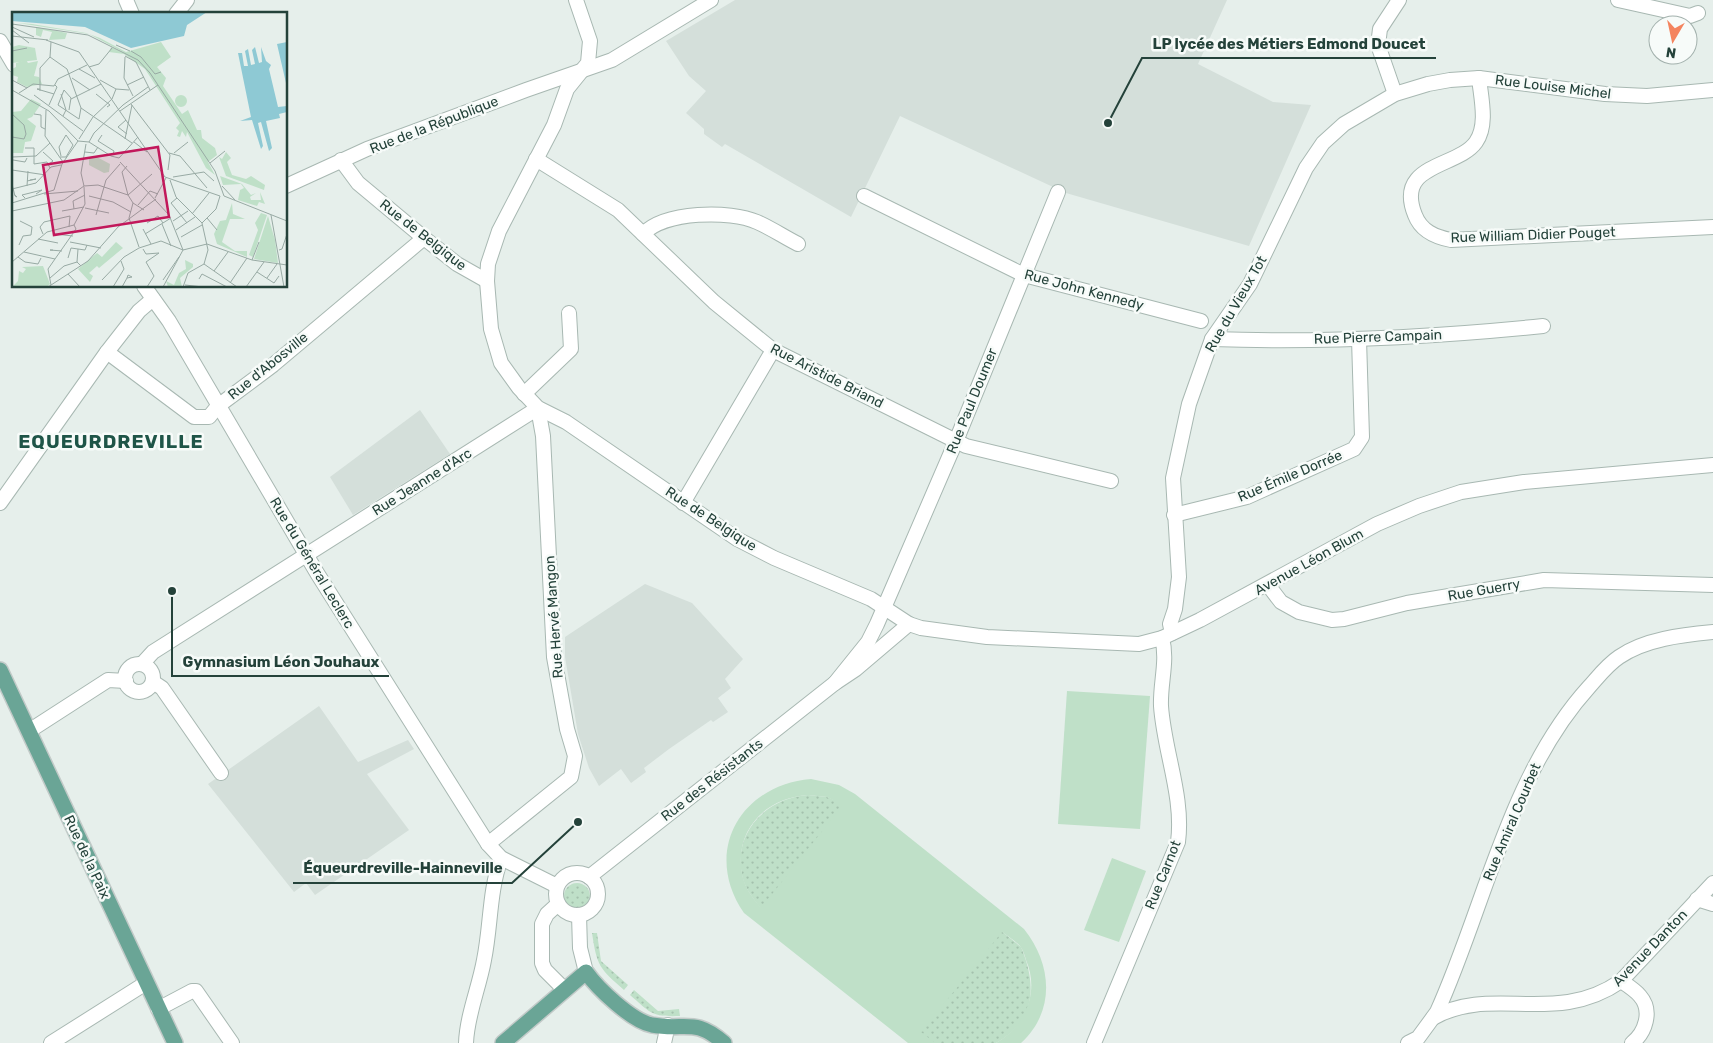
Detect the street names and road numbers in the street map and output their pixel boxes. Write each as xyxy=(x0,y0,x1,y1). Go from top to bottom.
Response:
street label: Rue Louise Michel xyxy=(1494,71,1612,103)
street label: Rue de la République xyxy=(367,93,501,157)
street label: Rue de Belgique xyxy=(376,196,470,274)
street label: Rue William Didier Pouget xyxy=(1450,224,1616,246)
street label: Rue du Vieux Tot xyxy=(1202,252,1271,355)
street label: Rue John Kennedy xyxy=(1022,266,1146,314)
street label: Rue Pierre Campain xyxy=(1314,326,1442,348)
street label: Rue d'Abosville xyxy=(225,329,311,403)
street label: Rue Aristide Briand xyxy=(768,340,886,412)
street label: Rue Paul Doumer xyxy=(943,345,1001,456)
street label: Rue Jeanne d'Arc xyxy=(369,444,475,519)
street label: Rue Émile Dorrée xyxy=(1235,445,1345,506)
street label: Rue de Belgique xyxy=(662,483,760,555)
street label: Rue du Général Leclerc xyxy=(266,494,358,632)
street label: Avenue Léon Blum xyxy=(1252,525,1366,599)
street label: Rue Hervé Mangon xyxy=(541,555,567,679)
street label: Rue Guerry xyxy=(1447,575,1522,605)
street label: Rue des Résistants xyxy=(658,735,766,825)
street label: Rue Amiral Courbet xyxy=(1480,760,1545,883)
street label: Rue de la Paix xyxy=(60,812,114,902)
street label: Rue Carnot xyxy=(1141,837,1185,912)
street label: Avenue Danton xyxy=(1609,906,1691,990)

